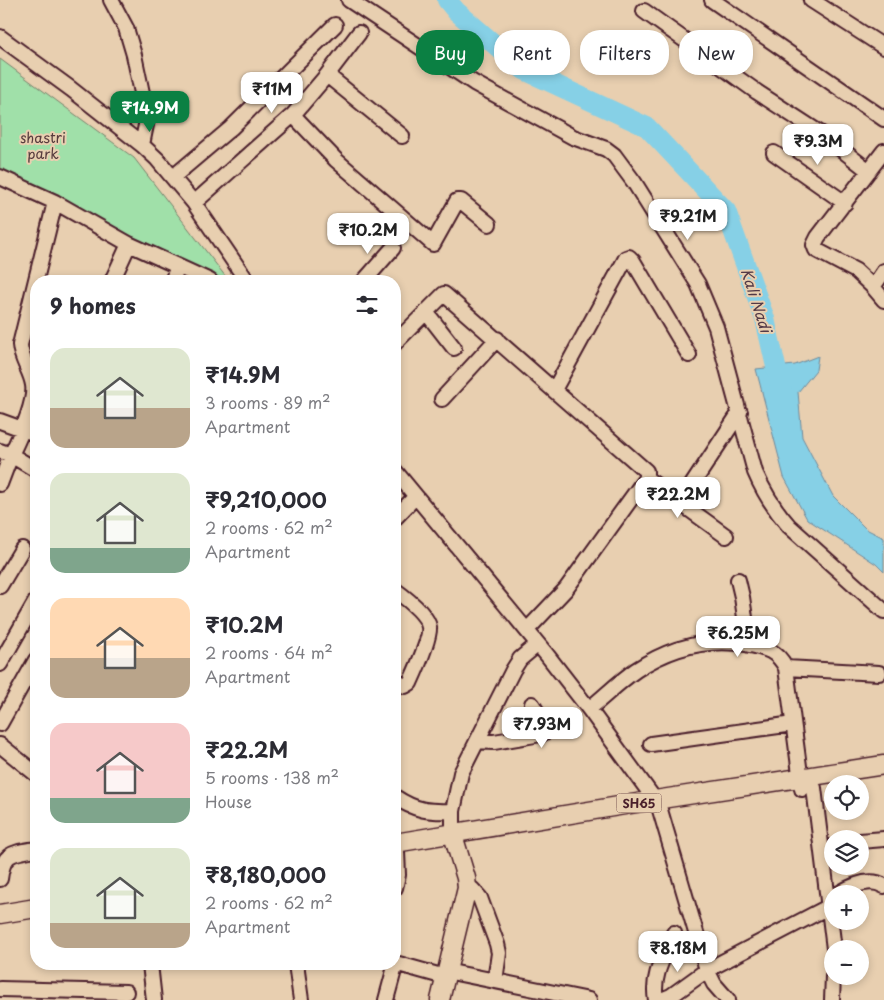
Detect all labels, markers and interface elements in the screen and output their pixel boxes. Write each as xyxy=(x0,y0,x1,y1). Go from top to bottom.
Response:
chip: Buy xyxy=(416,30,484,75)
chip: Rent xyxy=(494,30,570,75)
chip: Filters xyxy=(580,30,669,75)
chip: New xyxy=(679,30,753,75)
pin: ₹11M xyxy=(242,72,302,114)
text: ₹11M xyxy=(252,76,292,100)
pin: ₹14.9M xyxy=(109,90,191,133)
text: ₹14.9M xyxy=(121,95,179,119)
pin: ₹9.3M xyxy=(783,124,853,166)
park label: shastri park xyxy=(20,127,66,164)
text: ₹9.3M xyxy=(793,128,843,152)
pin: ₹9.21M xyxy=(647,198,729,241)
text: ₹9.21M xyxy=(659,203,717,227)
pin: ₹10.2M xyxy=(327,212,409,255)
text: ₹10.2M xyxy=(338,217,398,241)
water label: Kali Nadi xyxy=(736,265,779,338)
text: 9 homes xyxy=(50,289,136,321)
icon: filters xyxy=(353,291,381,319)
text: ₹14.9M xyxy=(205,358,280,390)
icon: home xyxy=(90,368,150,428)
text: 3 rooms · 89 m² xyxy=(205,390,330,414)
text: Apartment xyxy=(205,414,290,438)
pin: ₹22.2M xyxy=(637,476,719,519)
text: ₹22.2M xyxy=(646,481,710,505)
text: ₹9,210,000 xyxy=(205,483,327,515)
icon: home xyxy=(90,493,150,553)
text: 2 rooms · 62 m² xyxy=(205,515,333,539)
text: Apartment xyxy=(205,539,290,563)
text: ₹10.2M xyxy=(205,608,283,640)
pin: ₹6.25M xyxy=(697,616,779,658)
icon: home xyxy=(90,618,150,678)
text: ₹6.25M xyxy=(707,620,769,644)
text: 2 rooms · 64 m² xyxy=(205,640,333,664)
text: Apartment xyxy=(205,664,290,688)
pin: ₹7.93M xyxy=(501,706,583,749)
text: ₹7.93M xyxy=(513,711,571,735)
text: ₹22.2M xyxy=(205,733,288,765)
icon: home xyxy=(90,743,150,803)
text: 5 rooms · 138 m² xyxy=(205,765,339,789)
map controls xyxy=(824,775,869,985)
button: locate xyxy=(824,775,869,820)
text: House xyxy=(205,789,252,813)
road number: SH65 xyxy=(616,794,662,812)
button: layers xyxy=(824,830,869,875)
text: ₹8,180,000 xyxy=(205,858,326,890)
icon: home xyxy=(90,868,150,928)
button: + xyxy=(824,885,869,930)
text: 2 rooms · 62 m² xyxy=(205,890,333,914)
text: Apartment xyxy=(205,914,290,938)
pin: ₹8.18M xyxy=(637,930,719,973)
text: ₹8.18M xyxy=(649,935,707,959)
button: − xyxy=(824,940,869,985)

